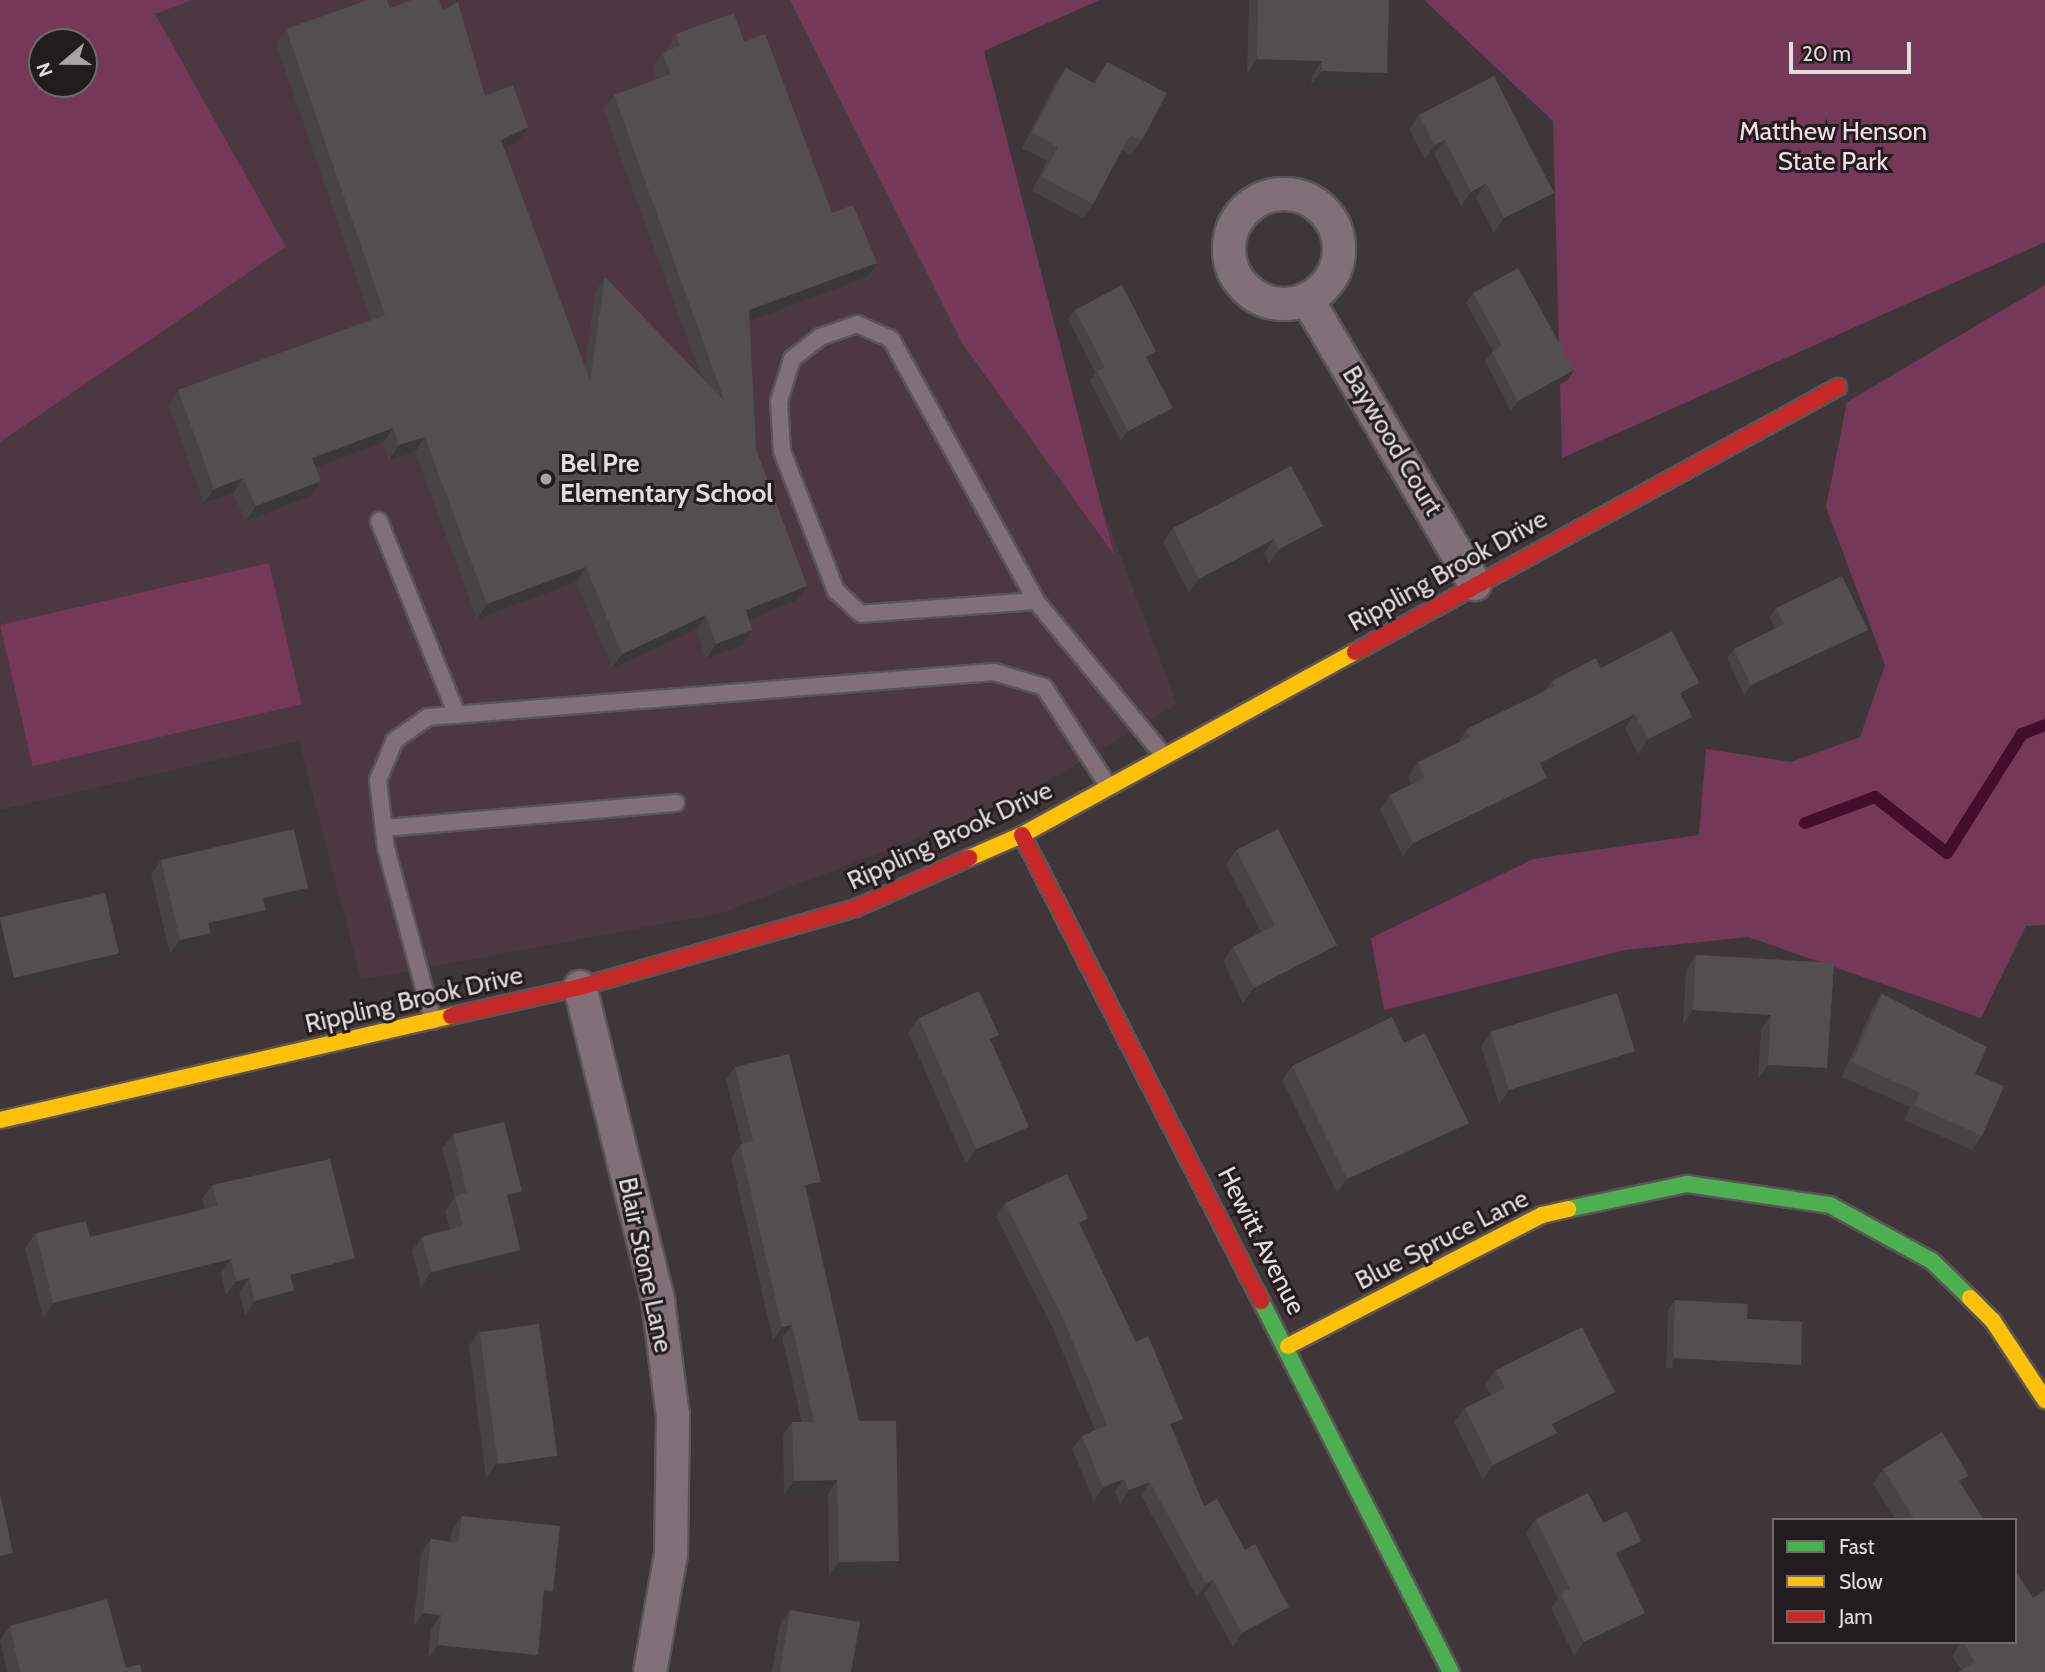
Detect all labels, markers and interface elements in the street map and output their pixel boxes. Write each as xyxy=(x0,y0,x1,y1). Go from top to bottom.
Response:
north arrow xyxy=(28,28,98,98)
scale bar xyxy=(1793,28,1916,72)
text: 20 m xyxy=(1802,41,1851,66)
text: N xyxy=(32,59,58,80)
park label: Matthew Henson State Park xyxy=(1739,116,1927,178)
street label: Baywood Court xyxy=(1335,361,1449,521)
place label: Bel Pre Elementary School xyxy=(560,448,773,510)
marker: Bel Pre Elementary School xyxy=(538,471,554,487)
street label: Rippling Brook Drive xyxy=(1343,503,1553,639)
street label: Rippling Brook Drive xyxy=(843,775,1057,897)
street label: Rippling Brook Drive xyxy=(302,960,526,1040)
street label: Hewitt Avenue xyxy=(1210,1162,1312,1320)
street label: Blair Stone Lane xyxy=(611,1175,679,1355)
street label: Blue Spruce Lane xyxy=(1350,1183,1534,1297)
legend xyxy=(1772,1518,2017,1644)
text: Fast xyxy=(1839,1534,1875,1559)
text: Slow xyxy=(1839,1569,1883,1594)
text: Jam xyxy=(1839,1604,1873,1629)

